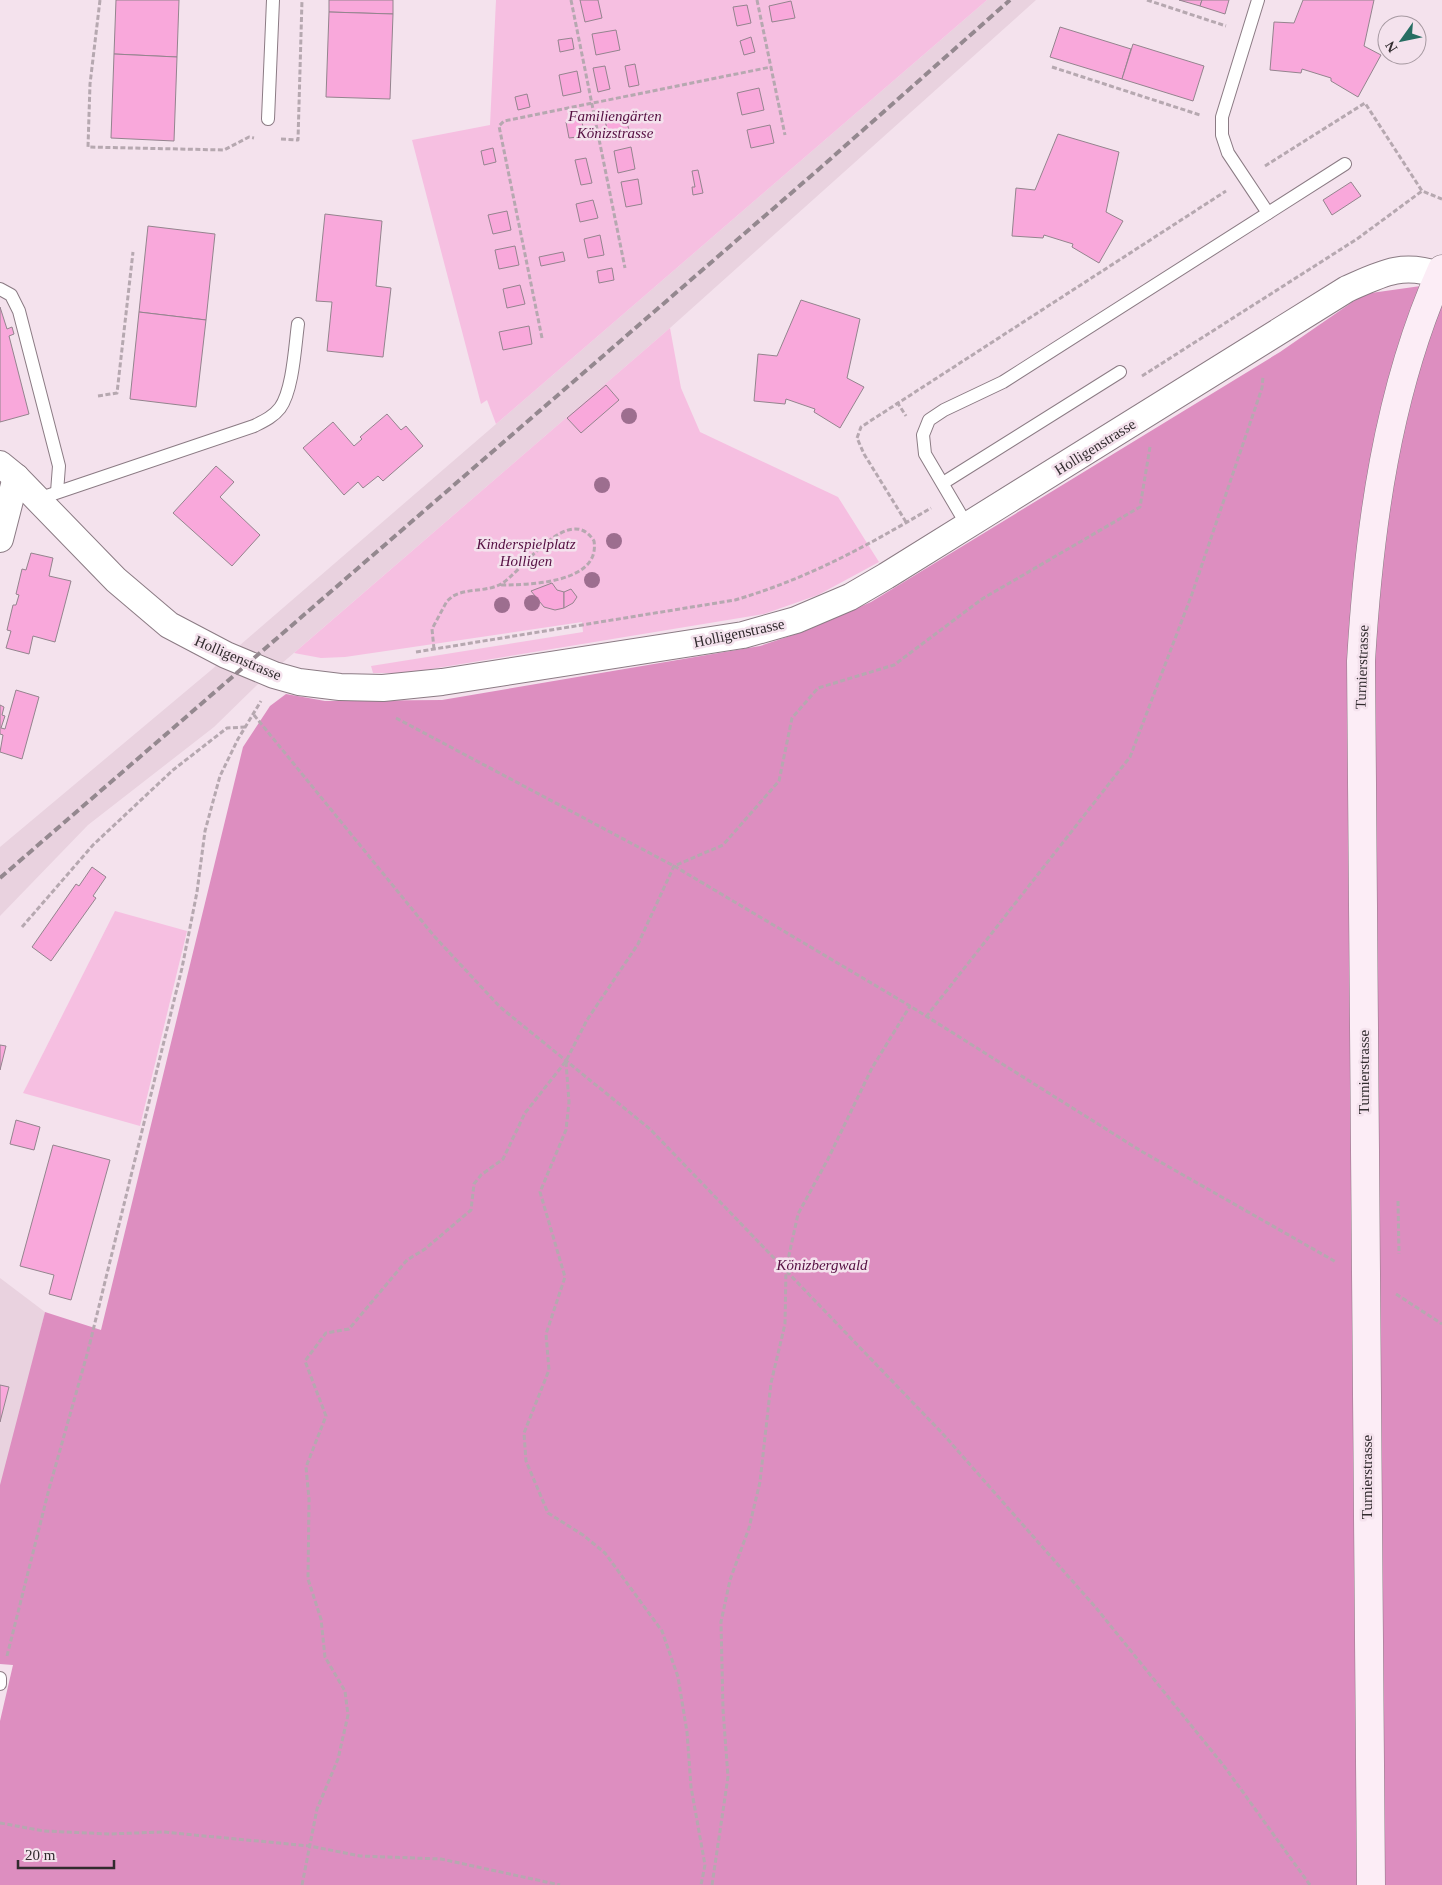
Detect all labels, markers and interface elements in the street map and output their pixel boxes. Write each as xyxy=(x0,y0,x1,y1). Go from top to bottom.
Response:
north arrow xyxy=(1377,15,1427,65)
text: N xyxy=(1382,38,1401,55)
park label: Familiengärten Könizstrasse xyxy=(567,108,662,141)
street label: Holligenstrasse xyxy=(1052,416,1139,478)
park label: Kinderspielplatz Holligen xyxy=(475,536,576,569)
street label: Holligenstrasse xyxy=(692,615,786,650)
street label: Turnierstrasse xyxy=(1353,624,1371,709)
street label: Holligenstrasse xyxy=(192,633,284,684)
street label: Turnierstrasse xyxy=(1356,1029,1372,1114)
park label: Könizbergwald xyxy=(775,1257,868,1273)
street label: Turnierstrasse xyxy=(1359,1434,1375,1519)
scale bar xyxy=(18,1838,114,1870)
text: 20 m xyxy=(25,1847,56,1863)

